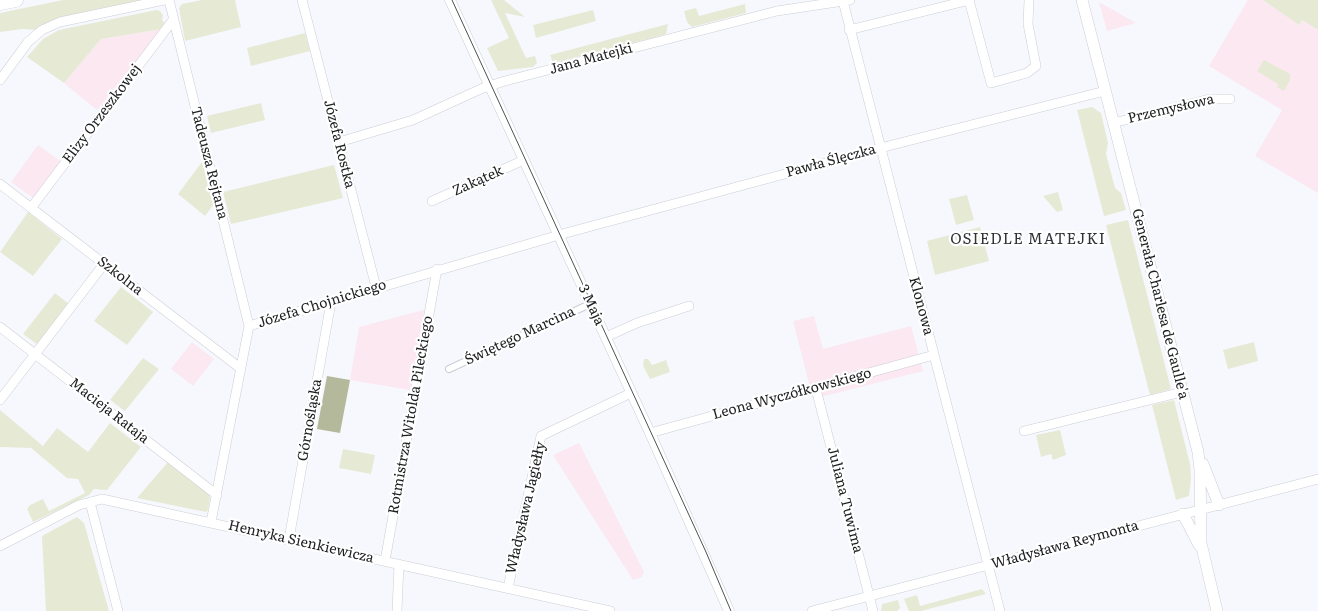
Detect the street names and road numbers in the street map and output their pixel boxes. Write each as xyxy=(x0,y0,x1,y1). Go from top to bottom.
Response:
street label: Jana Matejki xyxy=(548,40,634,78)
street label: Elizy Orzeszkowej xyxy=(59,61,145,167)
street label: Przemysłowa xyxy=(1126,91,1216,127)
street label: Józefa Rostka xyxy=(320,98,358,190)
street label: Tadeusza Rejtana xyxy=(187,105,231,221)
street label: Pawła Ślęczka xyxy=(784,141,878,181)
street label: Zakątek xyxy=(450,162,506,200)
street label: Generała Charlesa de Gaulle'a xyxy=(1128,207,1192,401)
street label: Szkolna xyxy=(94,253,146,299)
street label: Klonowa xyxy=(905,275,937,337)
street label: Józefa Chojnickiego xyxy=(256,276,388,332)
street label: 3 Maja xyxy=(574,282,608,328)
street label: Świętego Marcina xyxy=(462,303,578,369)
street label: Rotmistrza Witolda Pileckiego xyxy=(385,315,437,515)
street label: Leona Wyczółkowskiego xyxy=(711,365,873,423)
street label: Macieja Rataja xyxy=(66,375,152,447)
street label: Górnośląska xyxy=(295,378,325,462)
street label: Władysława Jagiełły xyxy=(503,440,549,576)
street label: Juliana Tuwima xyxy=(824,445,866,555)
street label: Henryka Sienkiewicza xyxy=(227,517,375,567)
street label: Władysława Reymonta xyxy=(989,517,1141,573)

